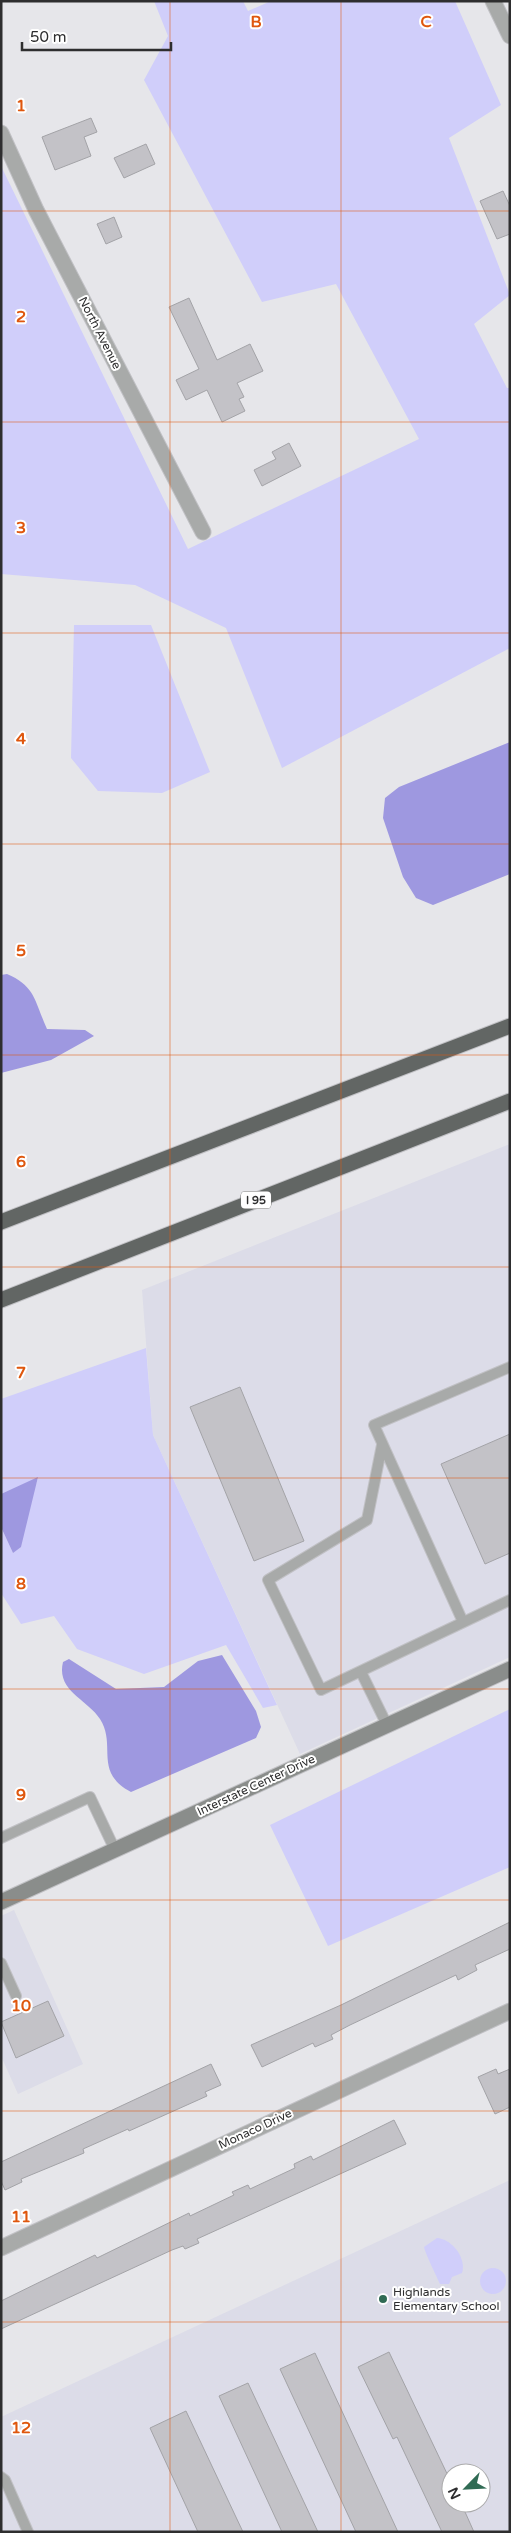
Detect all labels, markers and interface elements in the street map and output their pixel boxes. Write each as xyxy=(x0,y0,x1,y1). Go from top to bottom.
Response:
text: B xyxy=(250,12,262,32)
text: C xyxy=(420,12,432,32)
scale bar xyxy=(22,20,171,52)
text: 50 m xyxy=(30,28,67,46)
text: 1 xyxy=(16,96,26,116)
street label: North Avenue xyxy=(76,294,124,372)
text: 2 xyxy=(16,307,26,327)
text: 3 xyxy=(16,518,26,538)
text: 4 xyxy=(16,729,26,749)
text: 5 xyxy=(16,941,26,961)
text: 6 xyxy=(16,1152,26,1172)
road number: I 95 xyxy=(241,1192,271,1208)
text: 7 xyxy=(16,1363,26,1383)
text: 8 xyxy=(16,1574,26,1594)
street label: Interstate Center Drive xyxy=(195,1751,317,1818)
text: 9 xyxy=(16,1785,26,1805)
text: 10 xyxy=(11,1996,31,2016)
street label: Monaco Drive xyxy=(216,2106,294,2152)
text: 11 xyxy=(11,2207,31,2227)
place label: Highlands Elementary School xyxy=(393,2285,500,2313)
marker: Highlands Elementary School xyxy=(377,2293,389,2305)
text: 12 xyxy=(11,2418,31,2438)
north arrow xyxy=(441,2463,491,2513)
text: N xyxy=(445,2484,465,2502)

